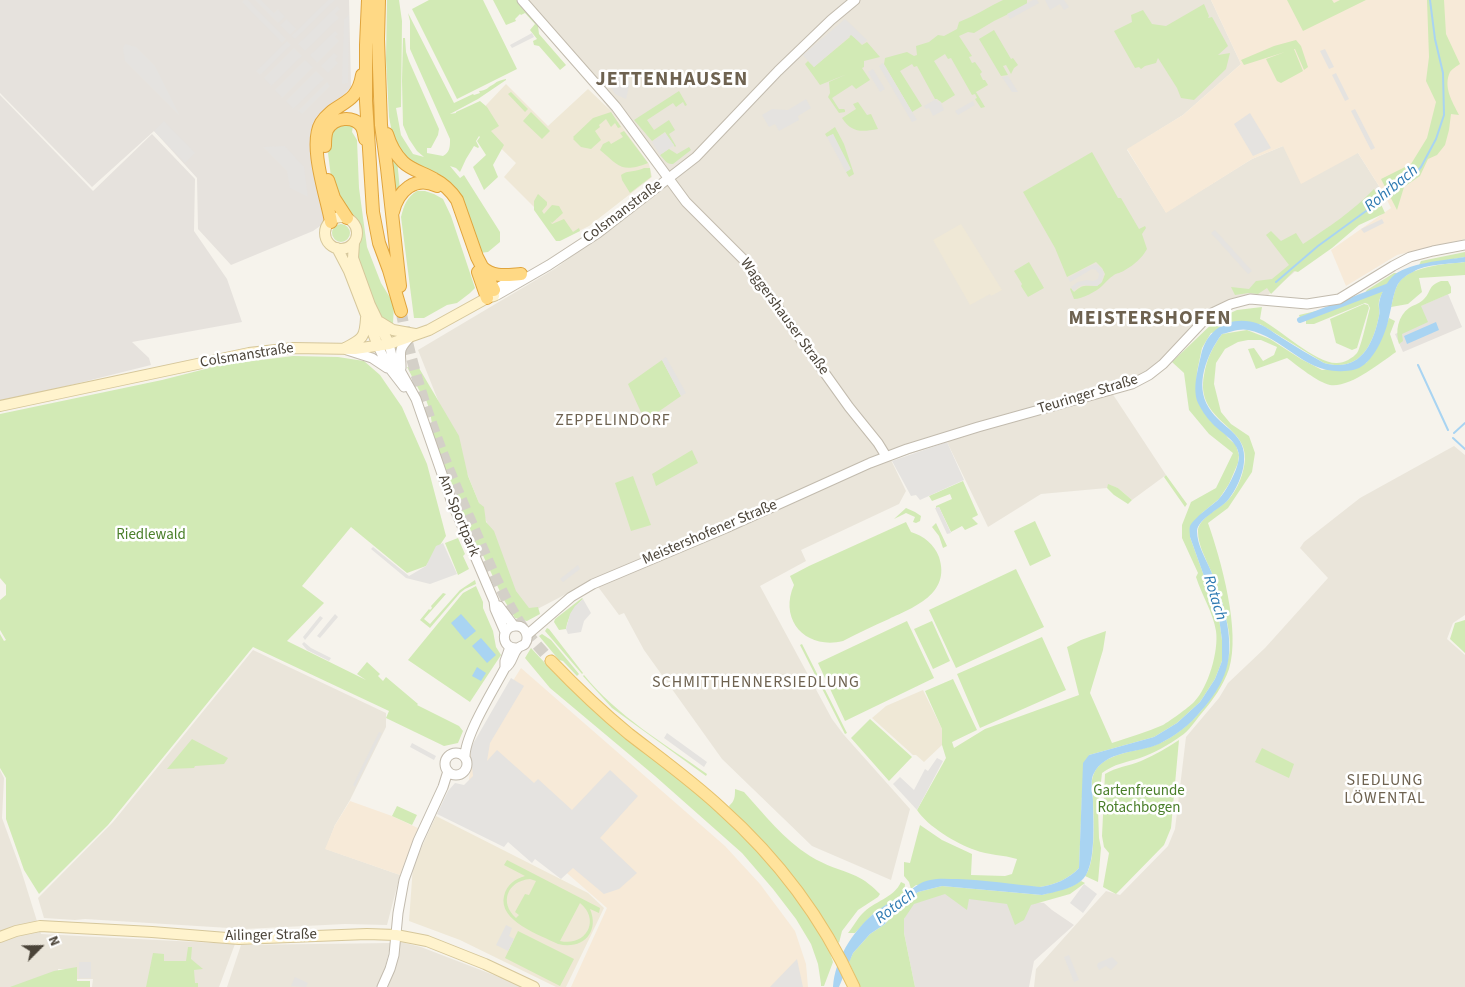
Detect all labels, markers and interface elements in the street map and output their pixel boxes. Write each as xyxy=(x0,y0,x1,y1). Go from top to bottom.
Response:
district label: JETTENHAUSEN xyxy=(594,69,750,93)
water label: Rohrbach xyxy=(1361,162,1423,216)
street label: Colsmanstraße xyxy=(580,176,666,248)
street label: Waggershauser Straße xyxy=(736,255,832,379)
district label: MEISTERSHOFEN xyxy=(1067,308,1233,332)
street label: Colsmanstraße xyxy=(199,340,295,372)
street label: Teuringer Straße xyxy=(1036,371,1140,419)
district label: ZEPPELINDORF xyxy=(554,411,672,431)
street label: Am Sportpark xyxy=(433,472,483,560)
street label: Meistershofener Straße xyxy=(640,496,780,570)
park label: Riedlewald xyxy=(116,527,186,545)
water label: Rotach xyxy=(1198,573,1230,623)
district label: SCHMITTHENNERSIEDLUNG xyxy=(649,673,863,693)
district label: SIEDLUNG LÖWENTAL xyxy=(1343,771,1427,809)
park label: Gartenfreunde Rotachbogen xyxy=(1093,783,1185,818)
water label: Rotach xyxy=(872,885,920,929)
north arrow xyxy=(15,922,65,972)
street label: Ailinger Straße xyxy=(225,926,317,946)
text: N xyxy=(43,933,65,949)

